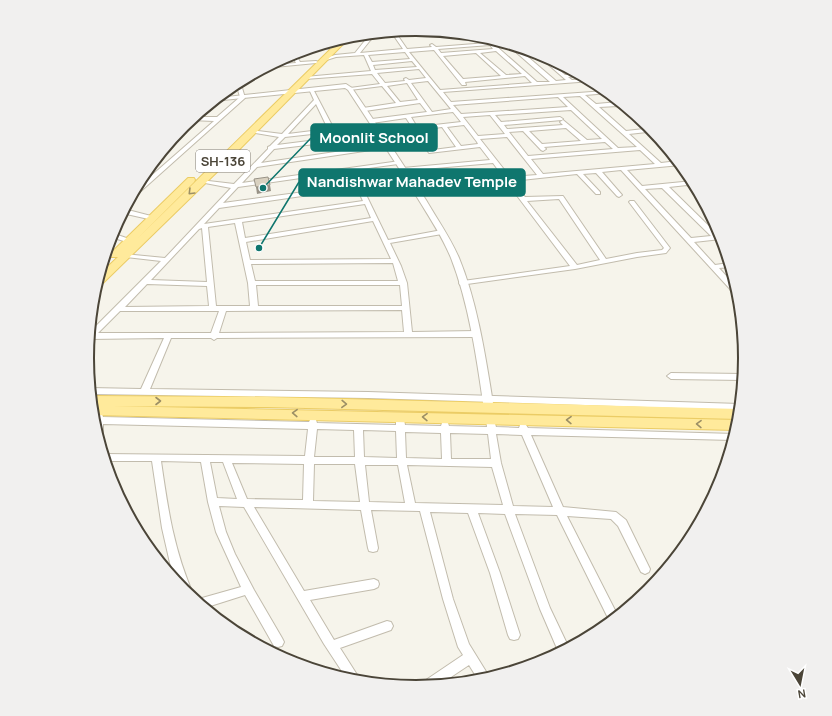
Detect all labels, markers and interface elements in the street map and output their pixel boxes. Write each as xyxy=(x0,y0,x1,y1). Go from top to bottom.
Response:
callout: Moonlit School xyxy=(311,124,437,151)
text: Moonlit School xyxy=(319,127,429,148)
road number: SH-136 xyxy=(196,150,250,172)
callout: Nandishwar Mahadev Temple xyxy=(299,169,525,196)
text: Nandishwar Mahadev Temple xyxy=(307,171,517,192)
one-way arrow xyxy=(188,187,196,195)
one-way arrow xyxy=(155,397,161,405)
one-way arrow xyxy=(341,400,347,409)
one-way arrow xyxy=(292,409,298,417)
one-way arrow xyxy=(422,412,428,421)
one-way arrow xyxy=(566,416,572,424)
one-way arrow xyxy=(696,420,702,428)
north arrow xyxy=(780,664,820,704)
text: N xyxy=(797,686,807,702)

